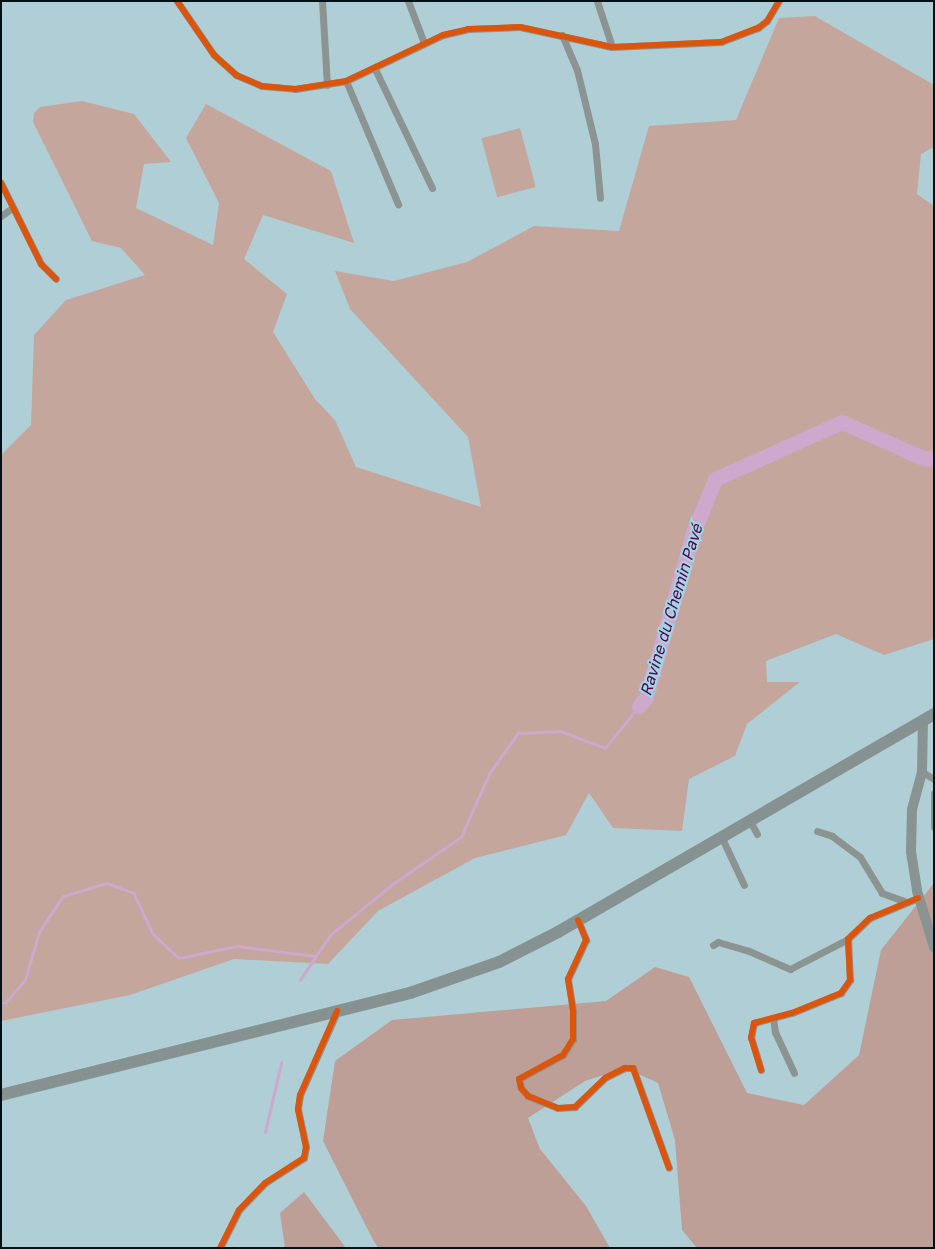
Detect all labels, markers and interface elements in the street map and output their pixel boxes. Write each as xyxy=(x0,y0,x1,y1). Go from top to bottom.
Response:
water label: Ravine du Chemin Pavé xyxy=(636,522,706,698)

